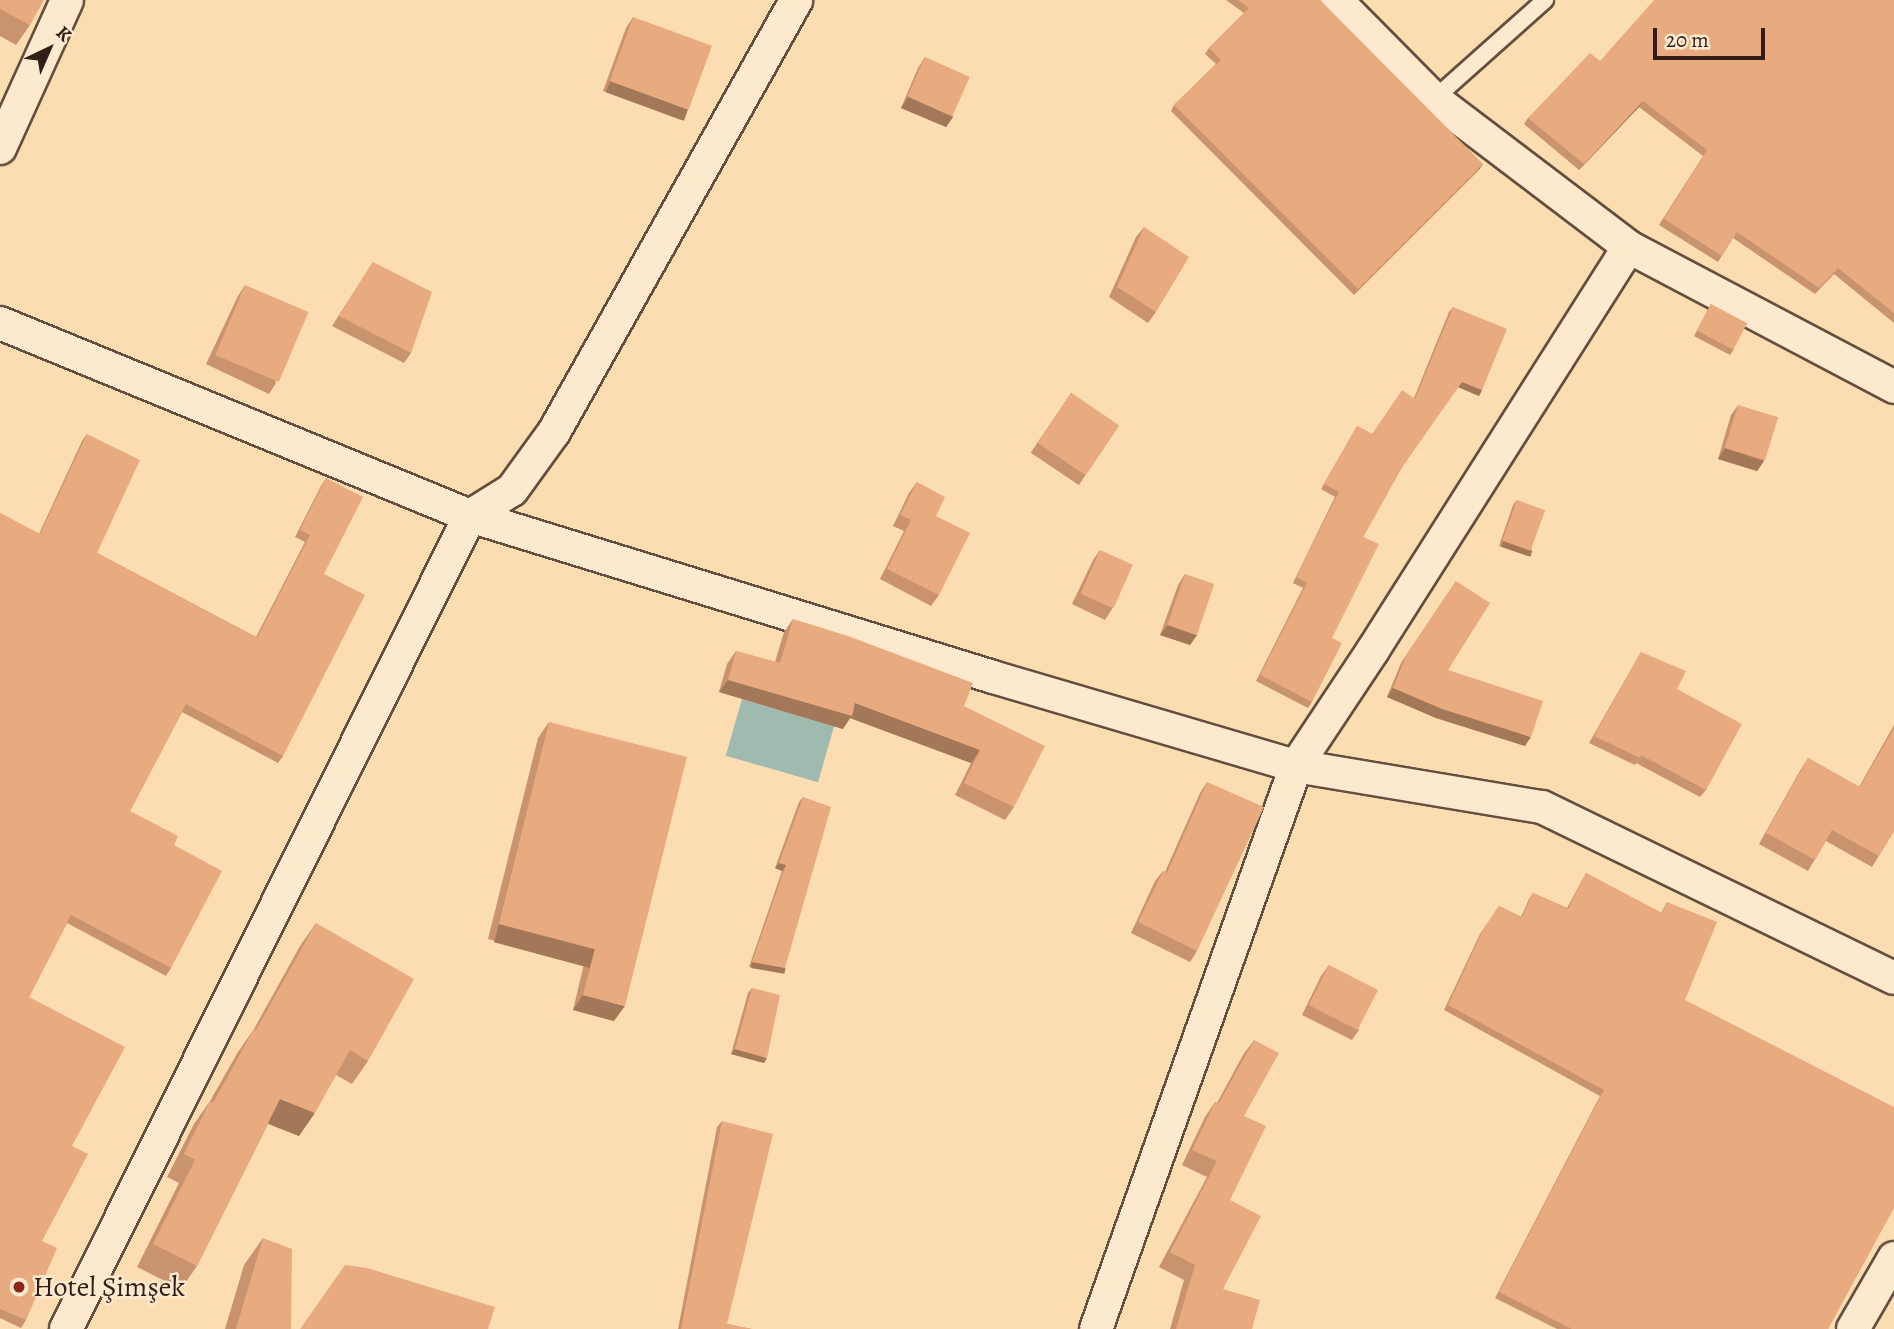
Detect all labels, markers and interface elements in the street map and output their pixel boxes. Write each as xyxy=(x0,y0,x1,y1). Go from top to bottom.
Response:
north arrow xyxy=(14,14,84,84)
scale bar xyxy=(1656,14,1768,58)
text: K xyxy=(50,20,77,48)
text: 20 m xyxy=(1666,26,1709,54)
place label: Hotel Şimşek xyxy=(33,1270,185,1304)
marker: Hotel Şimşek xyxy=(11,1279,27,1295)

